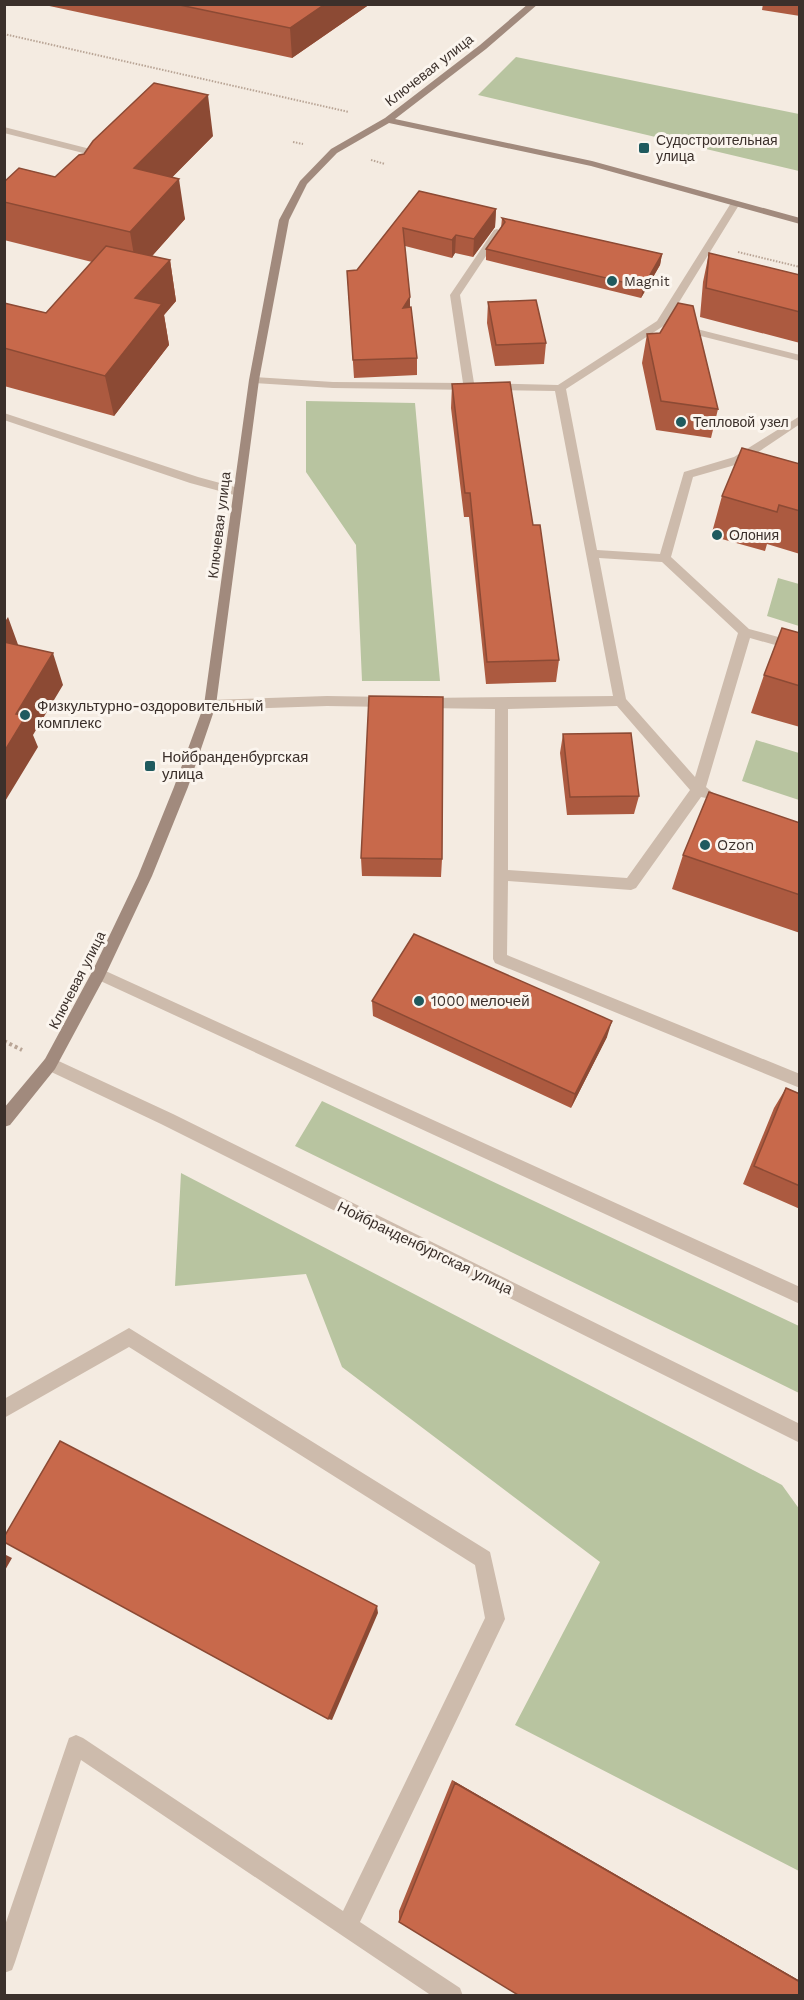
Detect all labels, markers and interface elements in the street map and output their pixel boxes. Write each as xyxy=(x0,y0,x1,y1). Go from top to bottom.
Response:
street label: Ключевая улица xyxy=(382,30,476,109)
place label: Судостроительная улица xyxy=(656,132,778,164)
marker: Судостроительная улица xyxy=(637,141,651,155)
place label: Magnit xyxy=(624,273,670,289)
marker: Magnit xyxy=(605,274,619,288)
place label: Тепловой узел xyxy=(693,414,789,430)
marker: Тепловой узел xyxy=(674,415,688,429)
street label: Ключевая улица xyxy=(205,470,234,579)
place label: Олония xyxy=(729,527,779,543)
marker: Олония xyxy=(710,528,724,542)
place label: Физкультурно-оздоровительный комплекс xyxy=(37,697,263,732)
marker: Физкультурно-оздоровительный комплекс xyxy=(18,708,32,722)
place label: Нойбранденбургская улица xyxy=(162,748,308,783)
marker: Нойбранденбургская улица xyxy=(143,759,157,773)
place label: Ozon xyxy=(717,836,754,854)
marker: Ozon xyxy=(698,838,712,852)
street label: Ключевая улица xyxy=(45,928,109,1032)
place label: 1000 мелочей xyxy=(431,992,530,1010)
marker: 1000 мелочей xyxy=(412,994,426,1008)
street label: Нойбранденбургская улица xyxy=(334,1198,516,1299)

